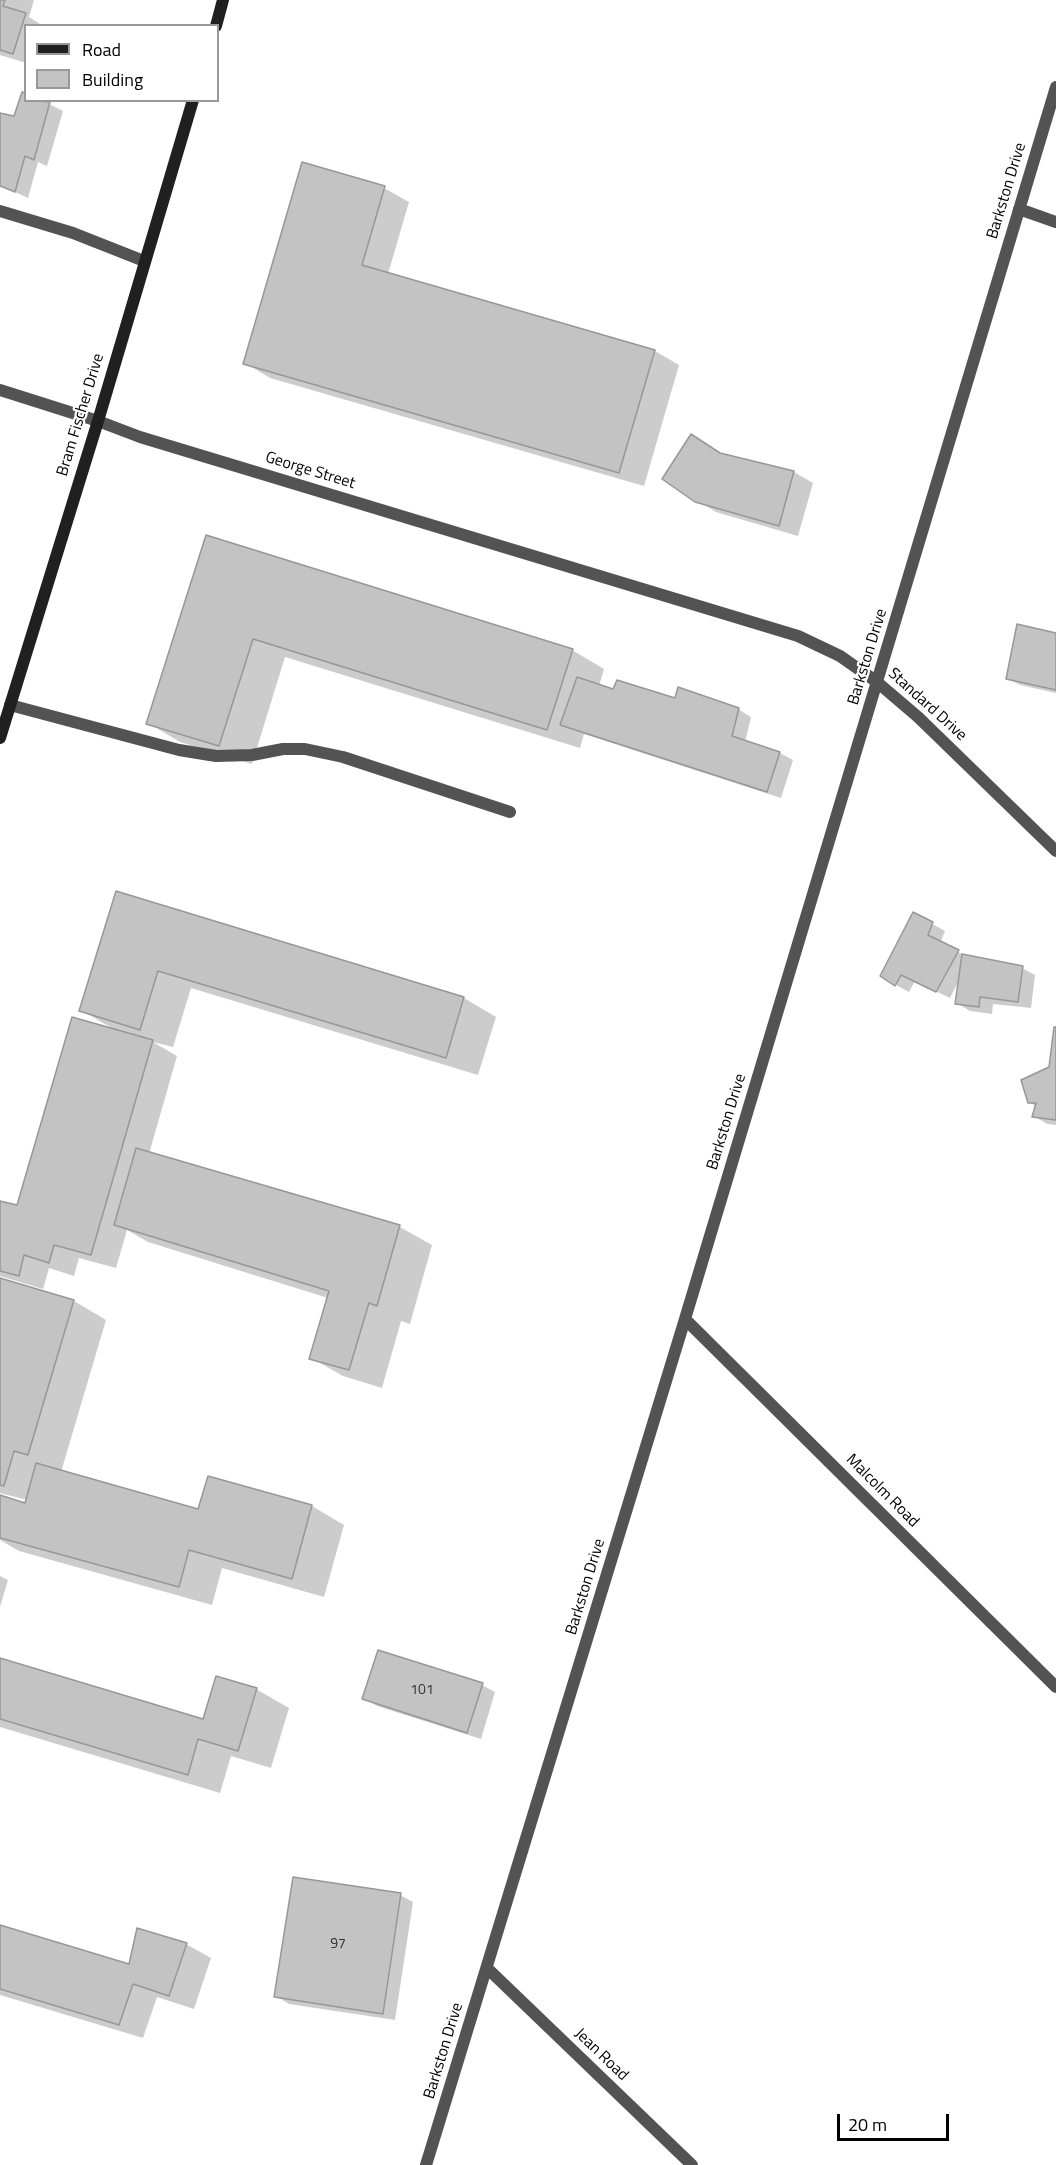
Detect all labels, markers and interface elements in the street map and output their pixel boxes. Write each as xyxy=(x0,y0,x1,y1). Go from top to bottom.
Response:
legend xyxy=(24,24,219,102)
text: Road xyxy=(82,36,121,63)
text: Building xyxy=(82,66,143,93)
street label: Barkston Drive xyxy=(983,141,1031,241)
street label: Bram Fischer Drive xyxy=(53,351,109,479)
street label: George Street xyxy=(263,448,357,494)
street label: Barkston Drive xyxy=(844,607,892,707)
street label: Standard Drive xyxy=(884,665,970,745)
street label: Barkston Drive xyxy=(703,1072,751,1172)
street label: Malcolm Road xyxy=(841,1450,923,1532)
street label: Barkston Drive xyxy=(562,1537,610,1637)
house number: 101 xyxy=(410,1683,434,1699)
house number: 97 xyxy=(330,1937,346,1953)
street label: Barkston Drive xyxy=(420,2001,468,2101)
street label: Jean Road xyxy=(570,2025,632,2085)
scale bar xyxy=(840,2102,952,2140)
text: 20 m xyxy=(848,2111,887,2138)

